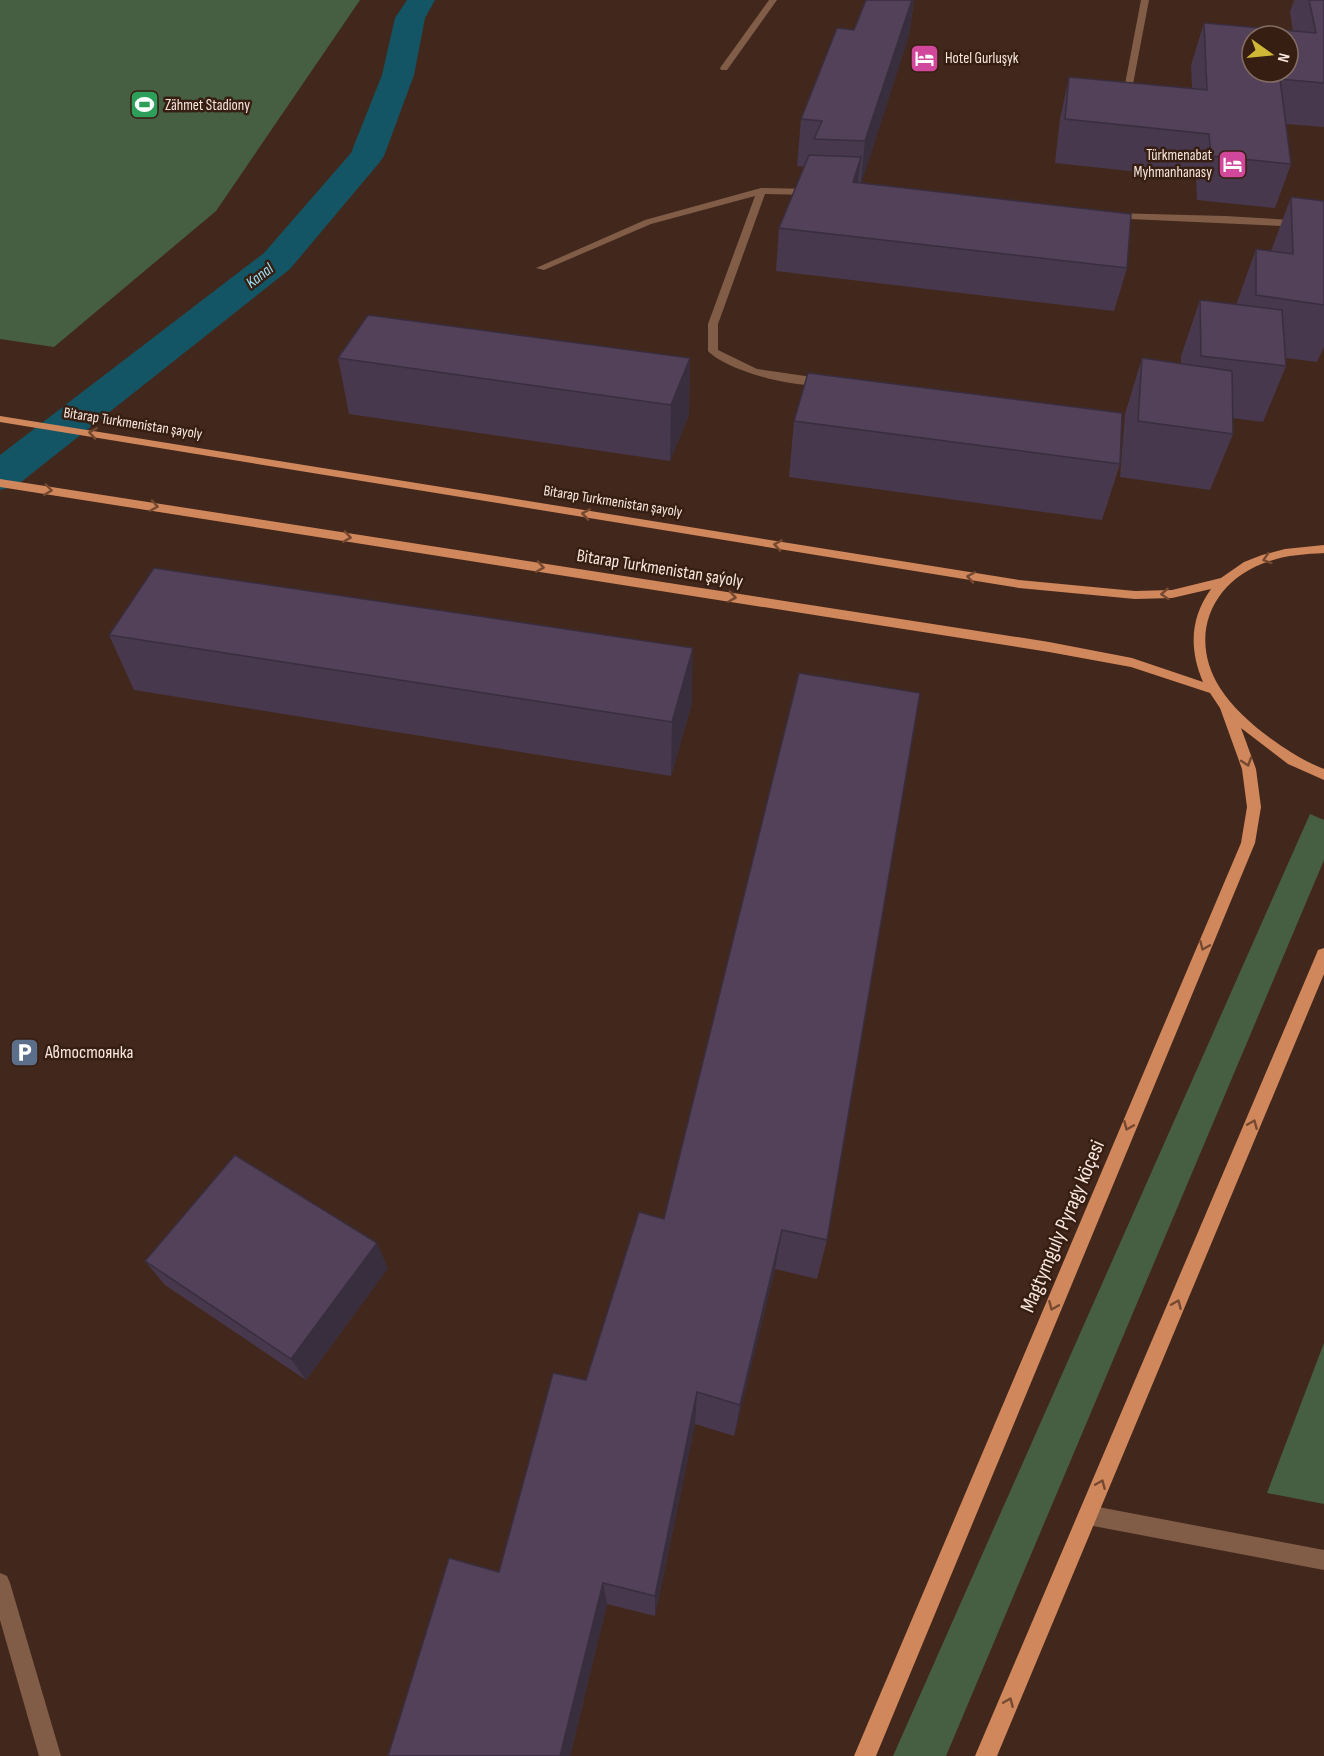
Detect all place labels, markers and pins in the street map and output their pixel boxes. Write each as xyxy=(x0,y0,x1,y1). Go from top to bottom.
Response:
hotel icon: Hotel Gurluşyk xyxy=(908,42,940,74)
place label: Hotel Gurluşyk xyxy=(945,49,1019,68)
sports icon: Zähmet Stadiony xyxy=(128,89,160,121)
place label: Zähmet Stadiony xyxy=(165,96,250,115)
place label: Türkmenabat Myhmanhanasy xyxy=(1134,146,1212,182)
hotel icon: Türkmenabat Myhmanhanasy xyxy=(1217,148,1249,180)
parking icon: Автостоянка xyxy=(8,1036,40,1068)
place label: Автостоянка xyxy=(44,1042,133,1063)

